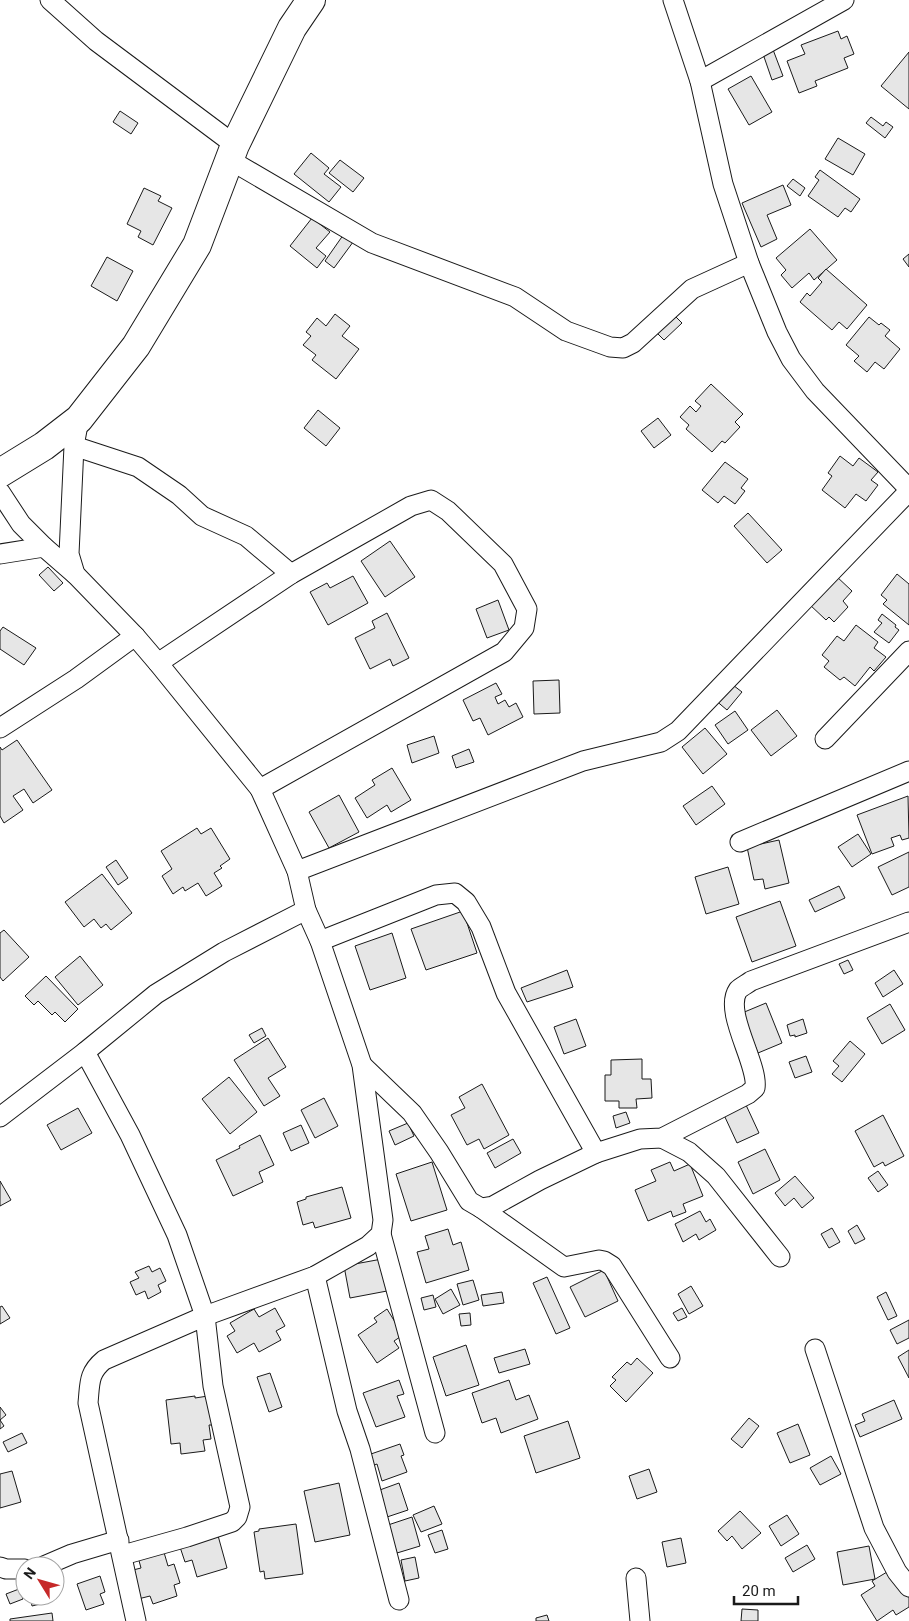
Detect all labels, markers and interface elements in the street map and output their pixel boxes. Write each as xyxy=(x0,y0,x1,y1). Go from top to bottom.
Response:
north arrow xyxy=(15,1556,65,1606)
text: N xyxy=(20,1564,39,1582)
scale bar xyxy=(734,1574,798,1606)
text: 20 m xyxy=(742,1582,776,1600)

